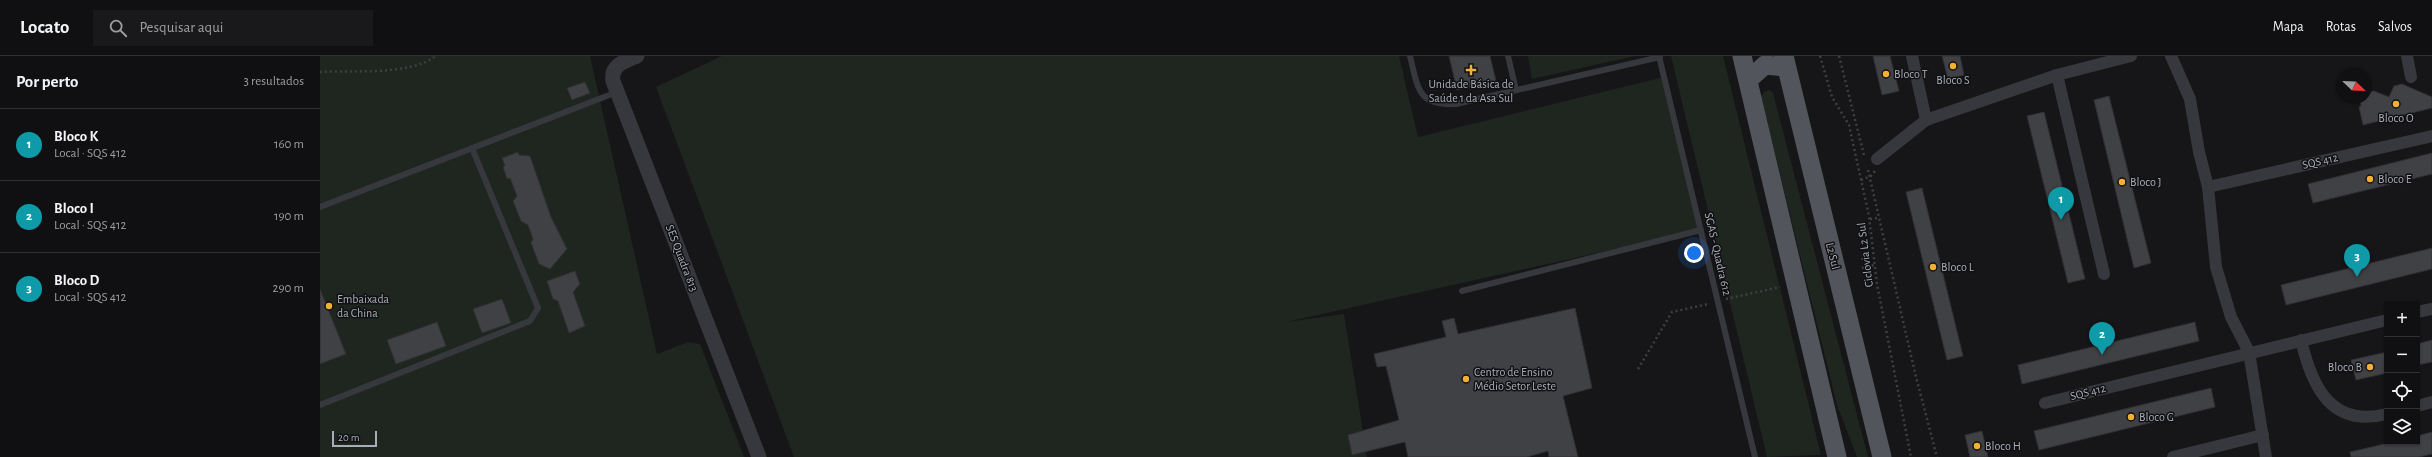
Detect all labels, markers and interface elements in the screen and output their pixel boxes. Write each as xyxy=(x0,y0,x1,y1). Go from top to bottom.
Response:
search box xyxy=(93,10,373,46)
icon: search xyxy=(107,17,129,39)
text: Locato xyxy=(20,18,69,37)
text: Pesquisar aqui xyxy=(139,20,223,35)
text: Mapa xyxy=(2273,20,2304,34)
text: Rotas xyxy=(2326,20,2356,34)
text: Salvos xyxy=(2378,20,2412,34)
marker: Bloco S xyxy=(1948,61,1958,71)
marker: Unidade Básica de Saúde 1 da Asa Sul xyxy=(1465,64,1477,76)
place label: Bloco T xyxy=(1894,68,1928,80)
north arrow xyxy=(2336,68,2372,104)
marker: Bloco T xyxy=(1881,69,1891,79)
text: Por perto xyxy=(16,73,79,90)
place label: Bloco S xyxy=(1936,74,1970,86)
text: 3 resultados xyxy=(244,75,304,88)
place label: Unidade Básica de Saúde 1 da Asa Sul xyxy=(1429,78,1513,104)
marker: Bloco O xyxy=(2391,99,2401,109)
place label: Bloco O xyxy=(2378,112,2414,124)
text: Bloco K xyxy=(54,129,98,144)
text: 1 xyxy=(27,138,31,151)
text: 160 m xyxy=(274,138,304,151)
text: Local · SQS 412 xyxy=(54,147,126,160)
street label: SQS 412 xyxy=(2301,151,2340,172)
place label: Bloco E xyxy=(2378,173,2412,185)
marker: Bloco E xyxy=(2365,174,2375,184)
place label: Bloco J xyxy=(2130,176,2162,188)
marker: Bloco J xyxy=(2117,177,2127,187)
pin: 1 xyxy=(2048,187,2074,220)
text: Bloco I xyxy=(54,201,94,216)
text: 2 xyxy=(26,210,32,223)
text: 190 m xyxy=(274,210,304,223)
street label: SGAS - Quadra 612 xyxy=(1702,211,1734,298)
text: Local · SQS 412 xyxy=(54,219,126,232)
street label: Ciclovia L2 Sul xyxy=(1855,222,1875,288)
street label: SES Quadra 813 xyxy=(663,223,700,294)
street label: L2 Sul xyxy=(1824,241,1842,271)
your location xyxy=(1684,243,1704,263)
pin: 3 xyxy=(2344,244,2370,277)
place label: Bloco L xyxy=(1941,261,1974,273)
marker: Bloco L xyxy=(1928,262,1938,272)
text: Bloco D xyxy=(54,273,99,288)
text: 3 xyxy=(26,282,32,295)
text: 290 m xyxy=(273,282,304,295)
text: Local · SQS 412 xyxy=(54,291,126,304)
place label: Embaixada da China xyxy=(337,293,390,319)
marker: Embaixada da China xyxy=(324,301,334,311)
map controls xyxy=(2384,301,2420,445)
button: + xyxy=(2384,301,2420,337)
pin: 2 xyxy=(2089,322,2115,355)
button: − xyxy=(2384,337,2420,373)
place label: Bloco B xyxy=(2328,361,2362,373)
marker: Bloco B xyxy=(2365,362,2375,372)
place label: Centro de Ensino Médio Setor Leste xyxy=(1474,366,1556,392)
button: locate xyxy=(2384,373,2420,409)
marker: Centro de Ensino Médio Setor Leste xyxy=(1461,374,1471,384)
street label: SQS 412 xyxy=(2069,382,2108,403)
button: layers xyxy=(2384,409,2420,445)
place label: Bloco G xyxy=(2139,411,2174,423)
marker: Bloco G xyxy=(2126,412,2136,422)
scale bar xyxy=(332,429,377,448)
text: 20 m xyxy=(338,432,359,443)
place label: Bloco H xyxy=(1985,440,2021,452)
marker: Bloco H xyxy=(1972,441,1982,451)

